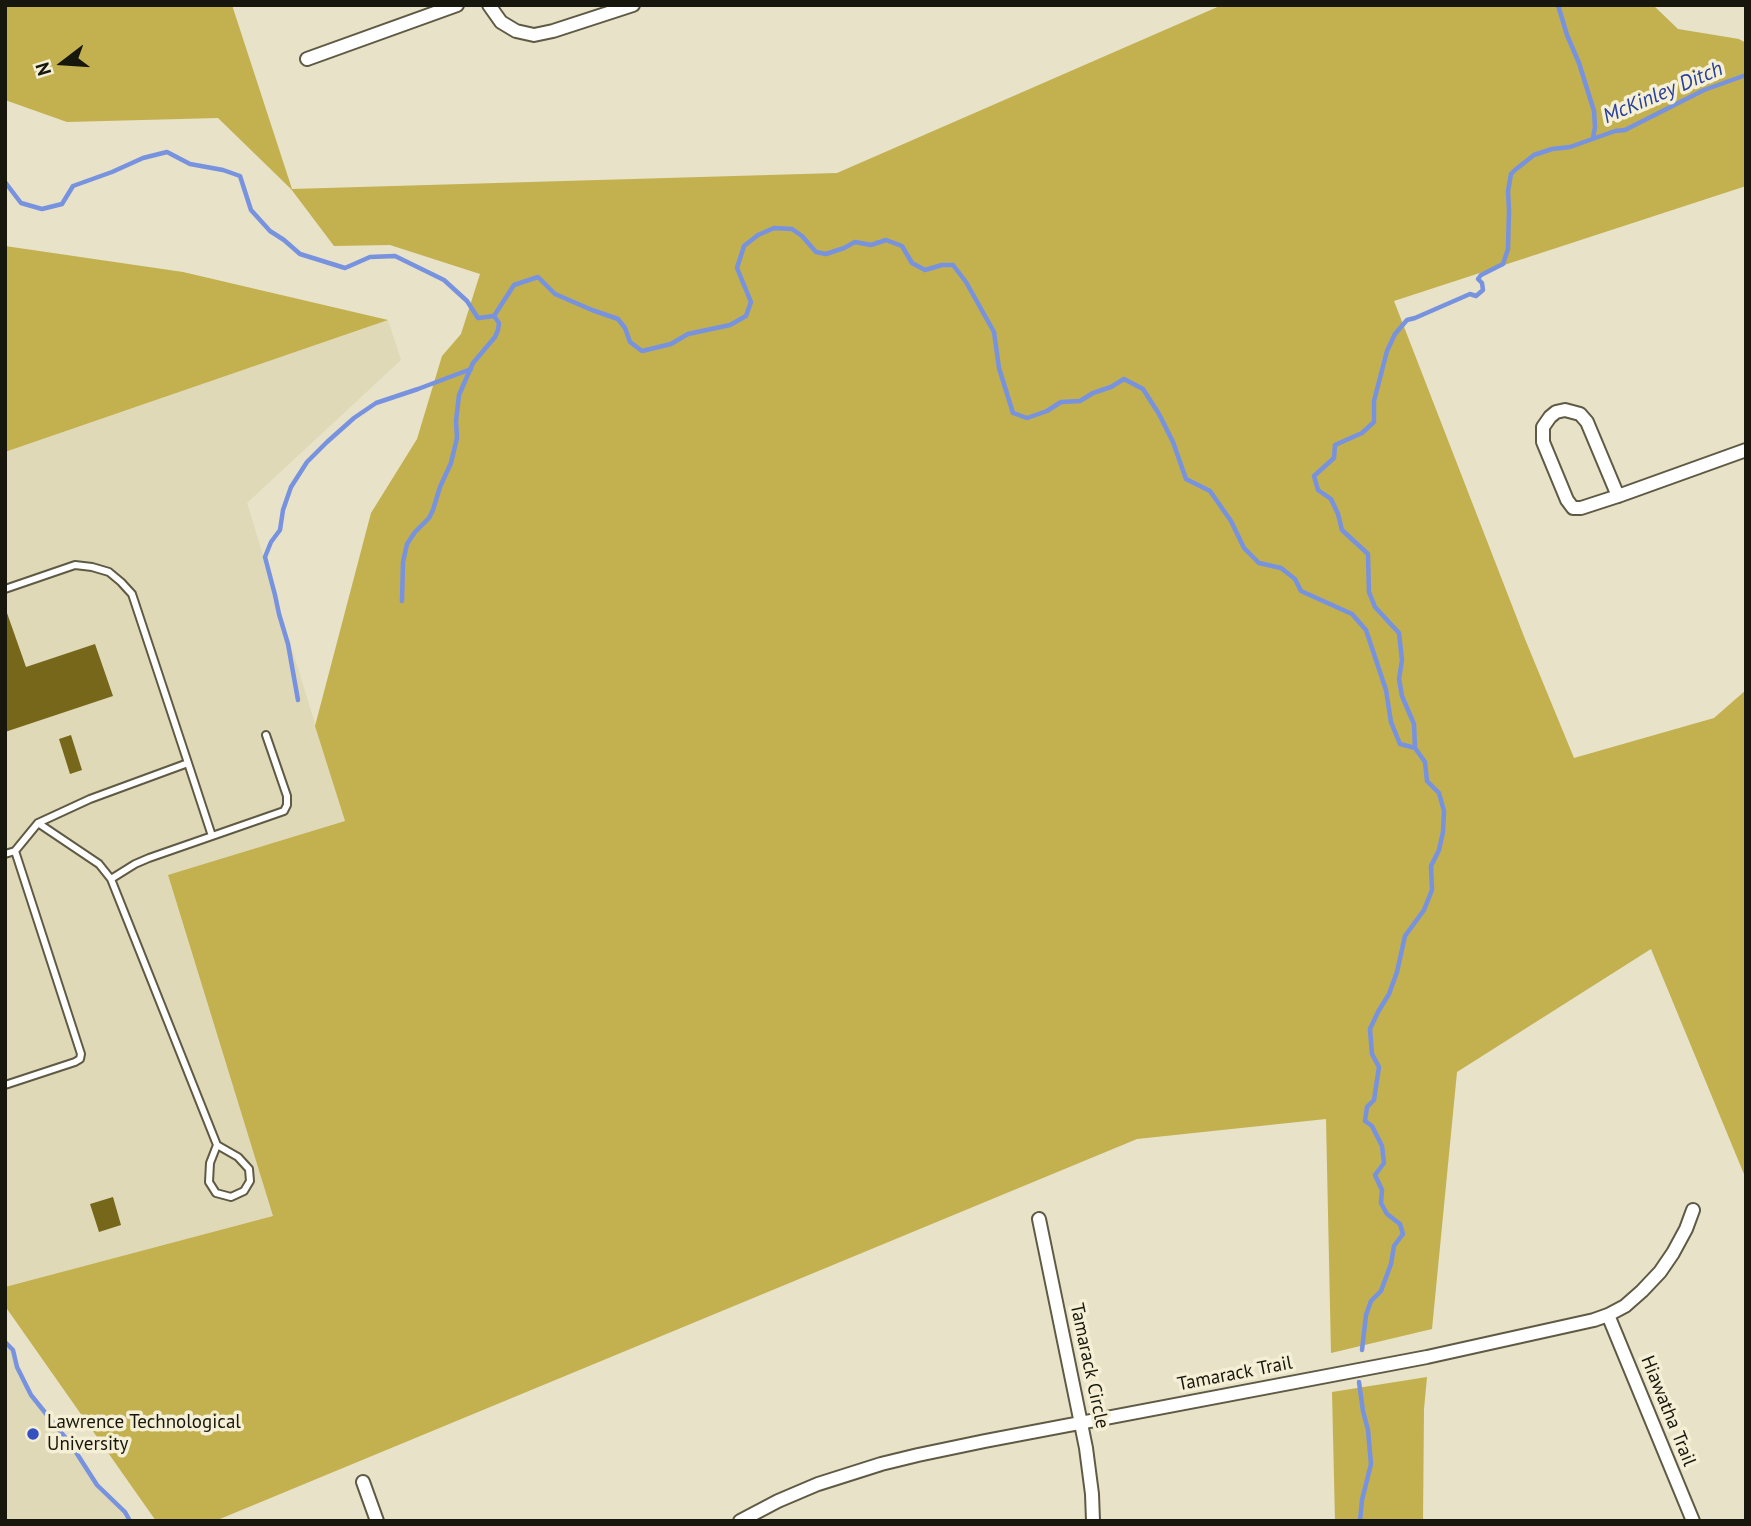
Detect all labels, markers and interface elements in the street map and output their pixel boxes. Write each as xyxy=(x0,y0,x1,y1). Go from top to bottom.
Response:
north arrow xyxy=(28,28,98,98)
water label: McKinley Ditch xyxy=(1599,56,1727,130)
text: N xyxy=(30,60,56,79)
street label: Tamarack Circle xyxy=(1065,1301,1113,1431)
street label: Tamarack Trail xyxy=(1176,1352,1294,1396)
street label: Hiawatha Trail xyxy=(1636,1352,1700,1470)
place label: Lawrence Technological University xyxy=(47,1412,241,1456)
marker: Lawrence Technological University xyxy=(25,1426,41,1442)

